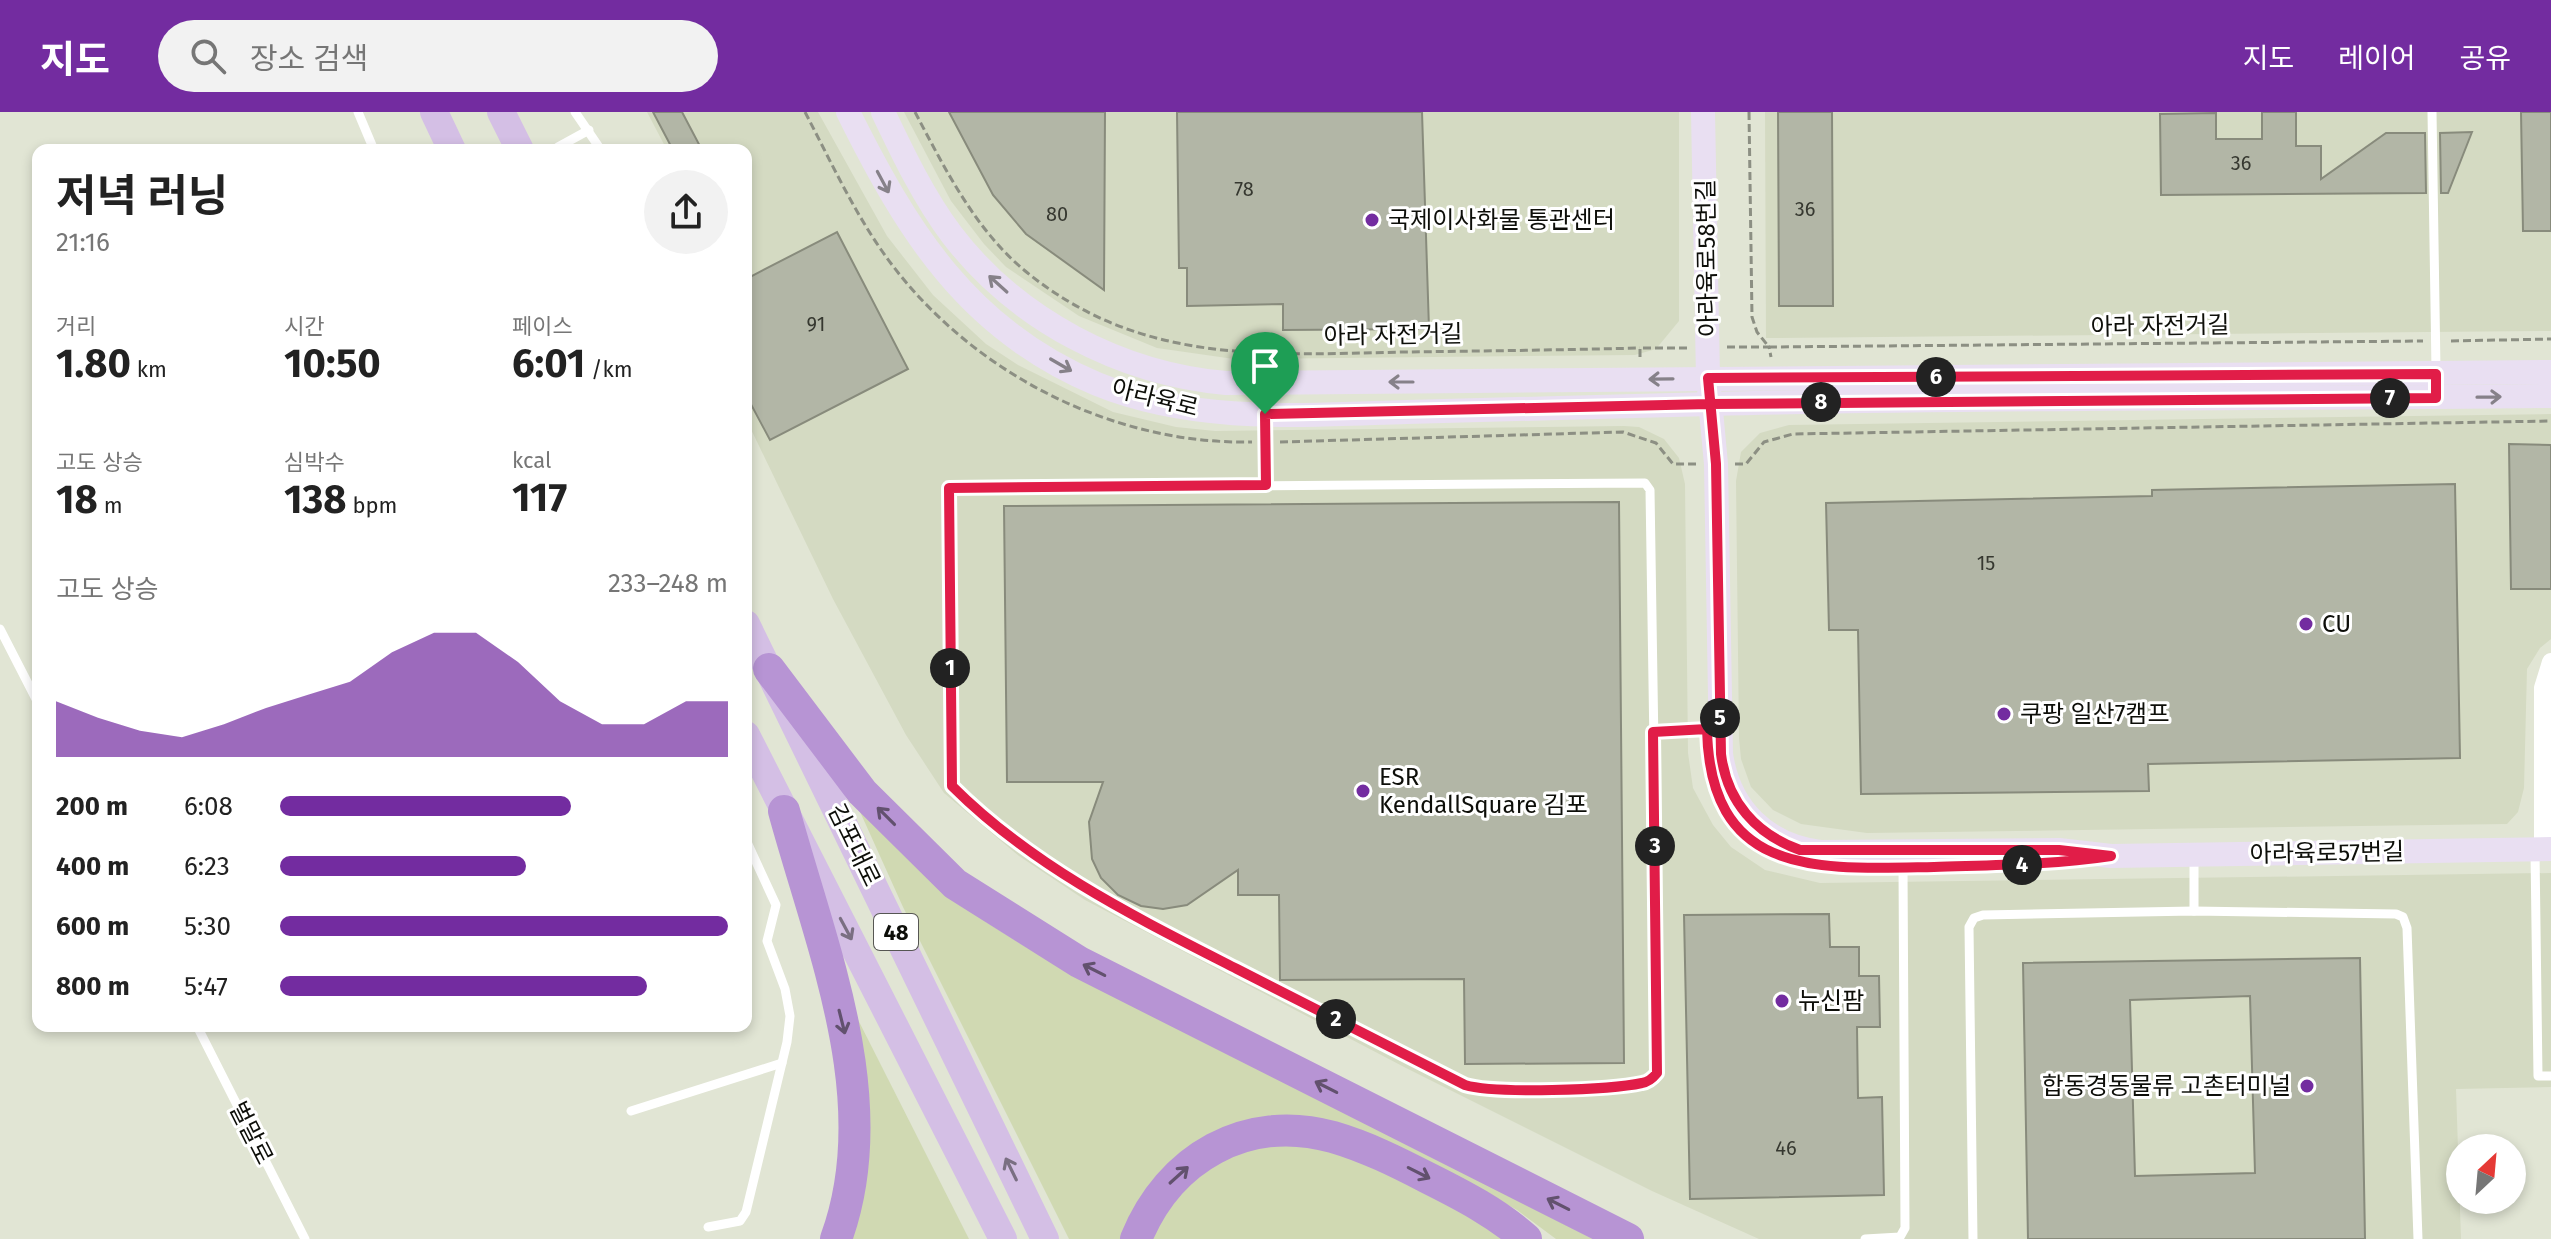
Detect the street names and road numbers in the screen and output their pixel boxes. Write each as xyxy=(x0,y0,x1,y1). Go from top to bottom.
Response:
street label: 아라육로58번길 xyxy=(1692,179,1722,337)
street label: 아라 자전거길 xyxy=(2090,311,2230,341)
street label: 아라 자전거길 xyxy=(1323,320,1463,350)
street label: 아라육로 xyxy=(1109,374,1201,422)
street label: 김포대로 xyxy=(822,799,886,891)
street label: 아라육로57번길 xyxy=(2249,838,2405,868)
road number: 48 xyxy=(874,914,918,950)
street label: 벌말로 xyxy=(223,1097,279,1169)

